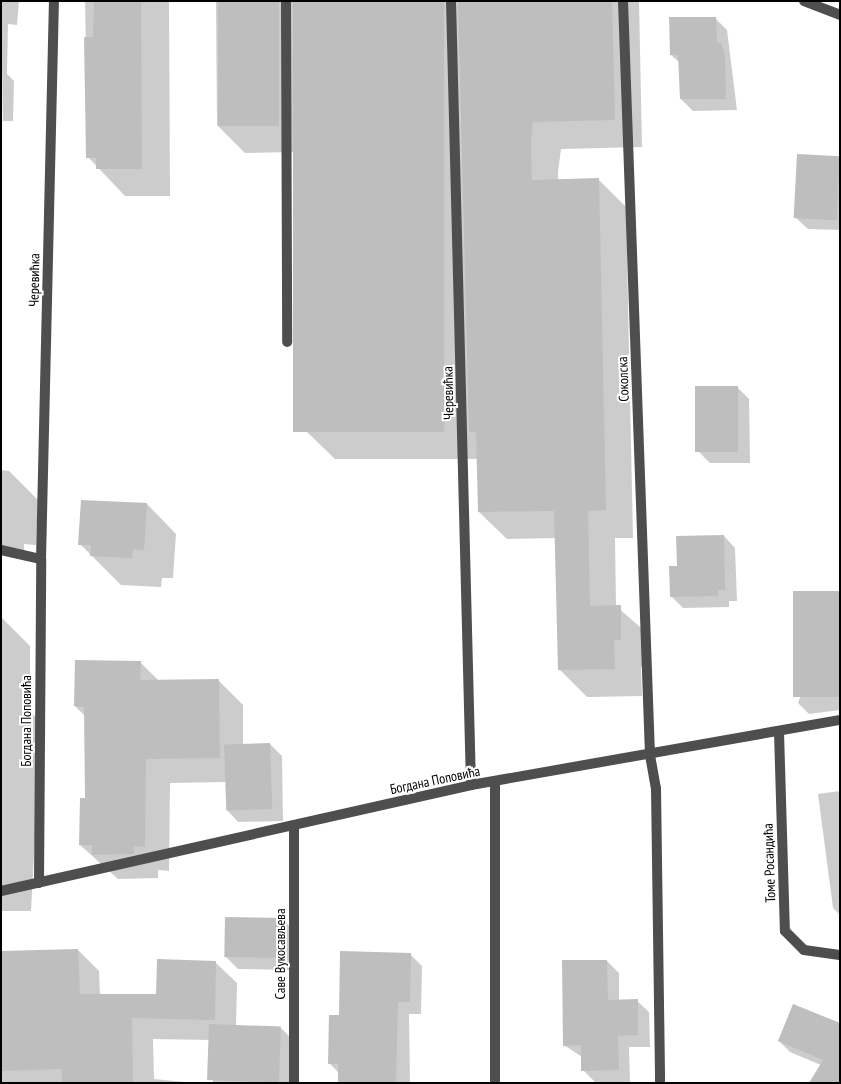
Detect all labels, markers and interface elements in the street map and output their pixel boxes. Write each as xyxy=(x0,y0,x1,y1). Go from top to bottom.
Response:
street label: Черевићка xyxy=(25,253,43,307)
street label: Соколска xyxy=(614,356,632,402)
street label: Черевићка xyxy=(439,366,457,420)
street label: Богдана Поповића xyxy=(18,675,34,767)
street label: Богдана Поповића xyxy=(388,762,482,798)
street label: Томе Росандића xyxy=(759,823,779,903)
street label: Саве Вукосављева xyxy=(272,908,288,1000)

